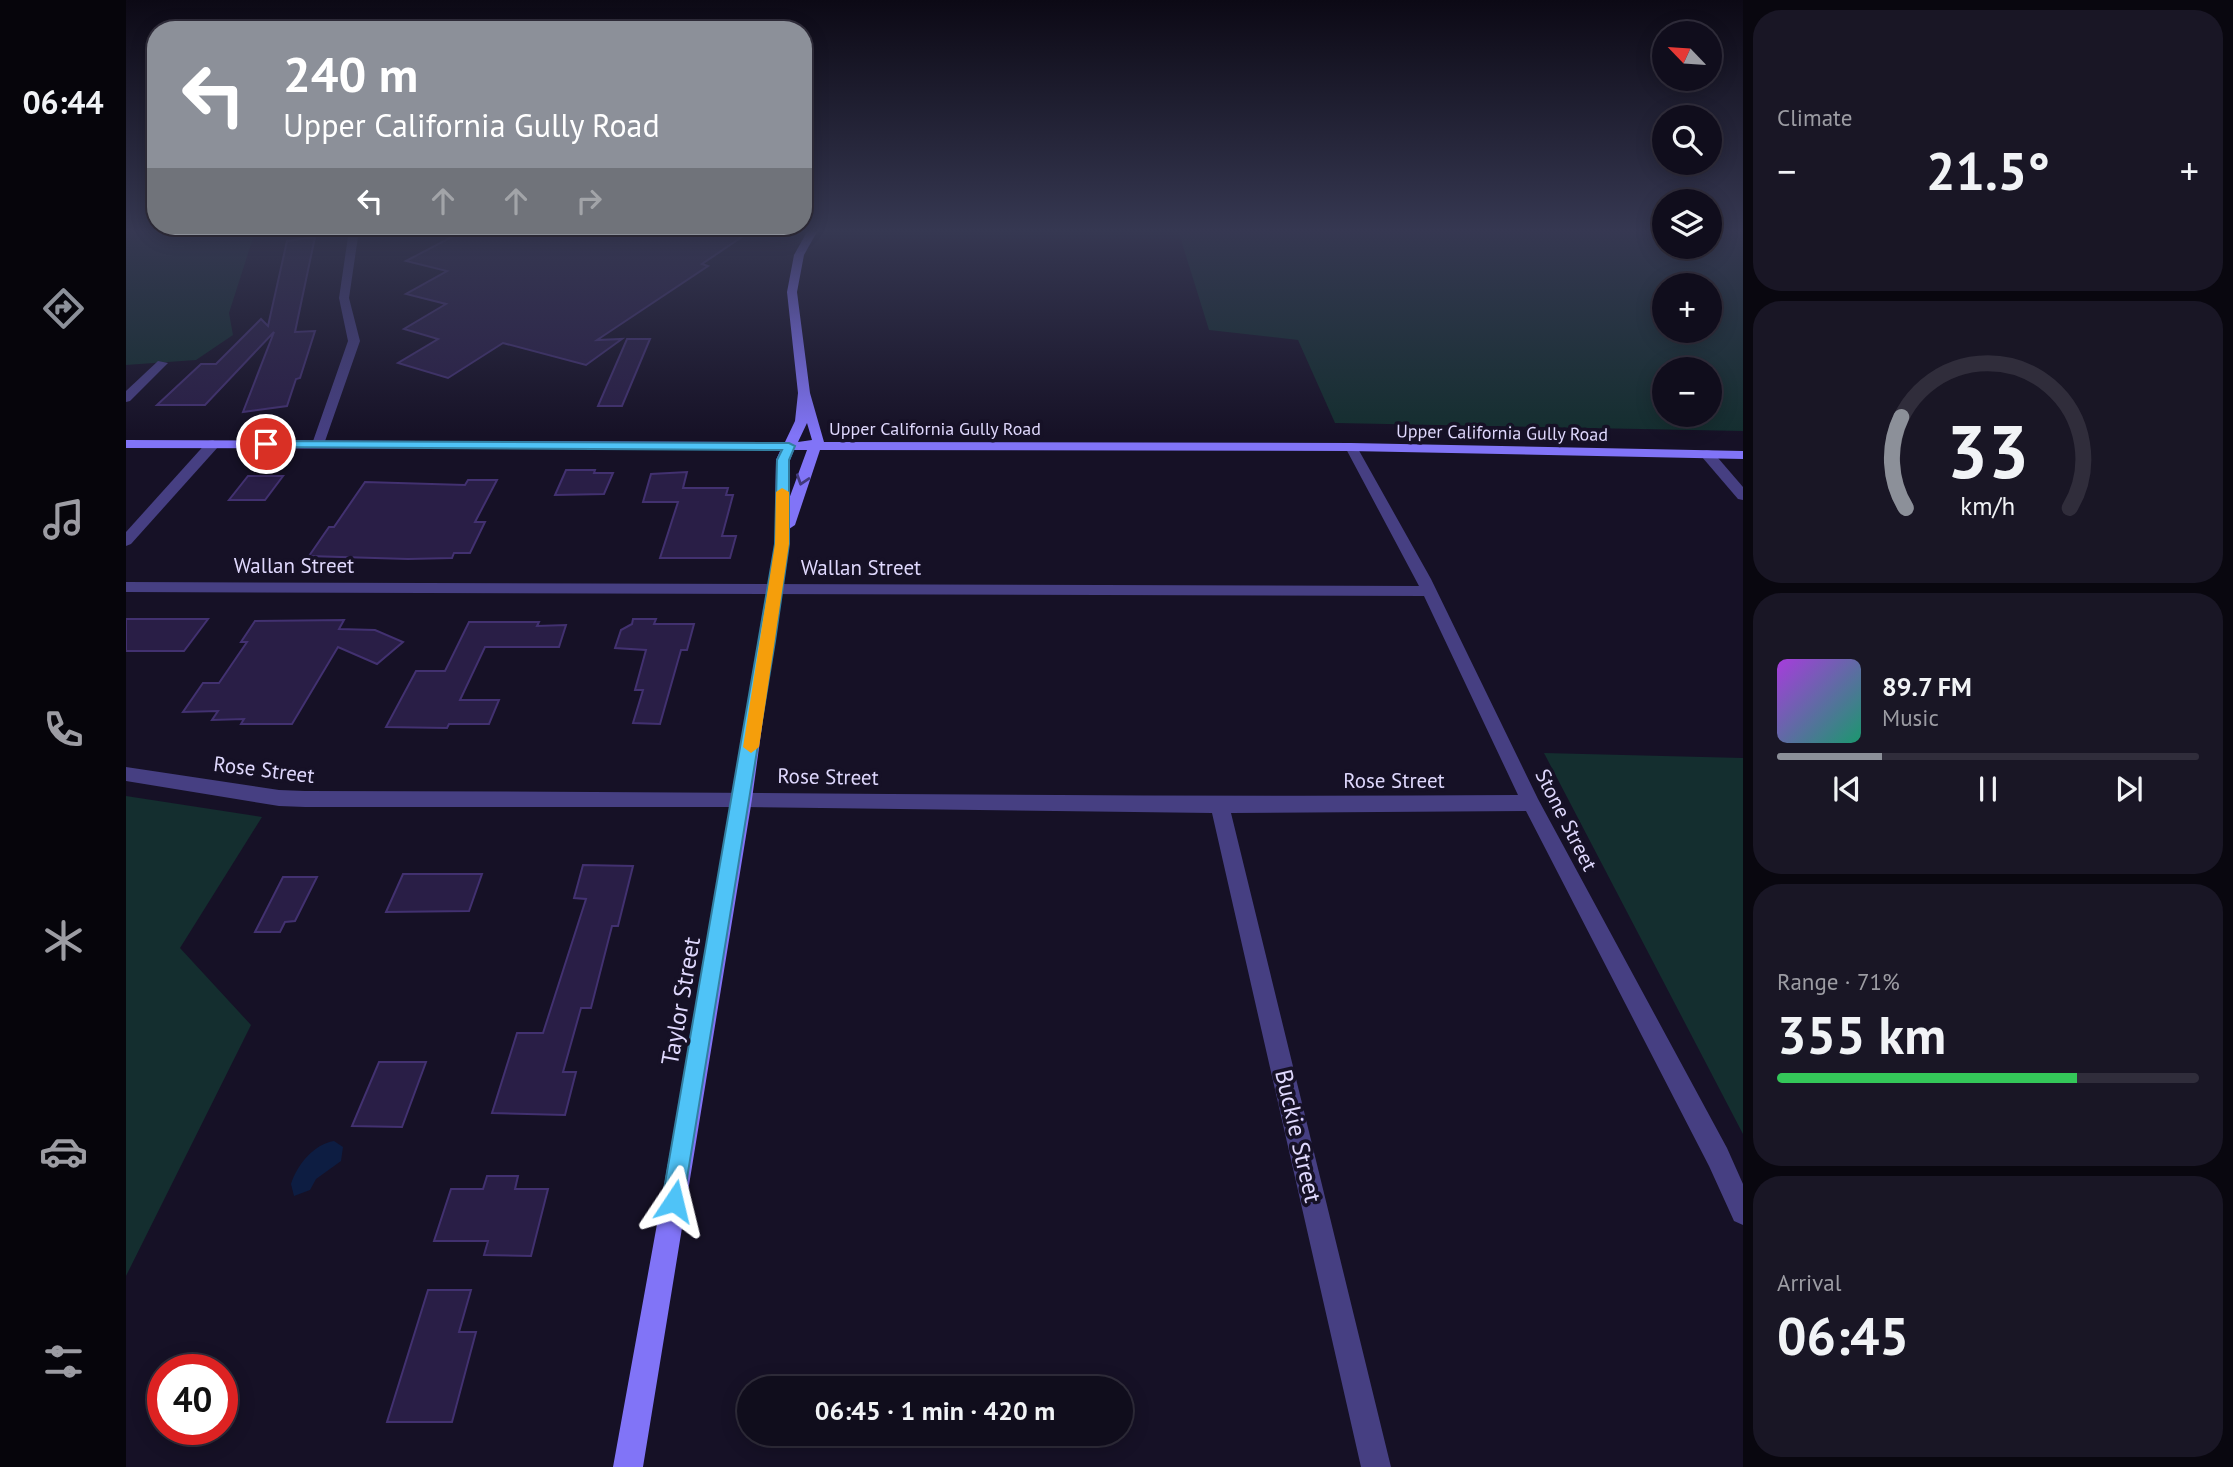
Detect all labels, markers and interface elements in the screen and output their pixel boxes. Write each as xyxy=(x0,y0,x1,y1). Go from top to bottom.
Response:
north arrow xyxy=(1652,21,1722,91)
map controls xyxy=(1652,21,1722,427)
text: 240 m xyxy=(283,42,418,106)
icon: left xyxy=(168,49,259,140)
text: 06:44 xyxy=(22,81,104,123)
text: Climate xyxy=(1777,103,1852,132)
text: Upper California Gully Road xyxy=(283,104,660,146)
button: search xyxy=(1652,105,1722,175)
text: 21.5° xyxy=(1926,137,2050,204)
text: − xyxy=(1777,146,1796,195)
text: + xyxy=(2180,146,2199,195)
icon: left xyxy=(351,182,389,220)
icon: ahead xyxy=(424,182,462,220)
icon: ahead xyxy=(497,182,535,220)
icon: right xyxy=(570,182,608,220)
button: layers xyxy=(1652,189,1722,259)
button: + xyxy=(1652,273,1722,343)
icon: directions xyxy=(39,284,88,333)
button: − xyxy=(1652,357,1722,427)
text: 33 xyxy=(1947,405,2029,499)
pin xyxy=(236,414,296,474)
street label: Upper California Gully Road xyxy=(829,417,1041,440)
street label: Upper California Gully Road xyxy=(1396,419,1608,446)
icon: arrive xyxy=(247,425,285,463)
one-way arrow xyxy=(795,473,810,485)
text: km/h xyxy=(1961,490,2015,522)
icon: music xyxy=(39,495,88,544)
street label: Wallan Street xyxy=(234,552,354,579)
street label: Wallan Street xyxy=(801,554,921,581)
text: 89.7 FM xyxy=(1882,670,1972,703)
text: Music xyxy=(1882,703,1939,732)
icon: phone xyxy=(39,705,88,754)
street label: Rose Street xyxy=(212,750,316,789)
street label: Rose Street xyxy=(777,762,879,791)
street label: Stone Street xyxy=(1529,764,1604,875)
street label: Rose Street xyxy=(1343,767,1445,794)
icon: previous xyxy=(1828,770,1866,808)
icon: pause xyxy=(1969,770,2007,808)
icon: next xyxy=(2110,770,2148,808)
icon: climate xyxy=(39,916,88,965)
street label: Taylor Street xyxy=(654,934,707,1067)
text: Range · 71% xyxy=(1777,967,1900,996)
text: 355 km xyxy=(1777,1001,1946,1068)
street label: Buckie Street xyxy=(1268,1066,1329,1205)
icon: car xyxy=(39,1127,88,1176)
position arrow xyxy=(637,1164,711,1238)
text: Arrival xyxy=(1777,1268,1841,1297)
text: 06:45 xyxy=(1777,1302,1909,1369)
icon: filters xyxy=(39,1337,88,1386)
speed limit sign: 40 xyxy=(147,1354,238,1445)
text: 06:45 · 1 min · 420 m xyxy=(815,1394,1055,1427)

